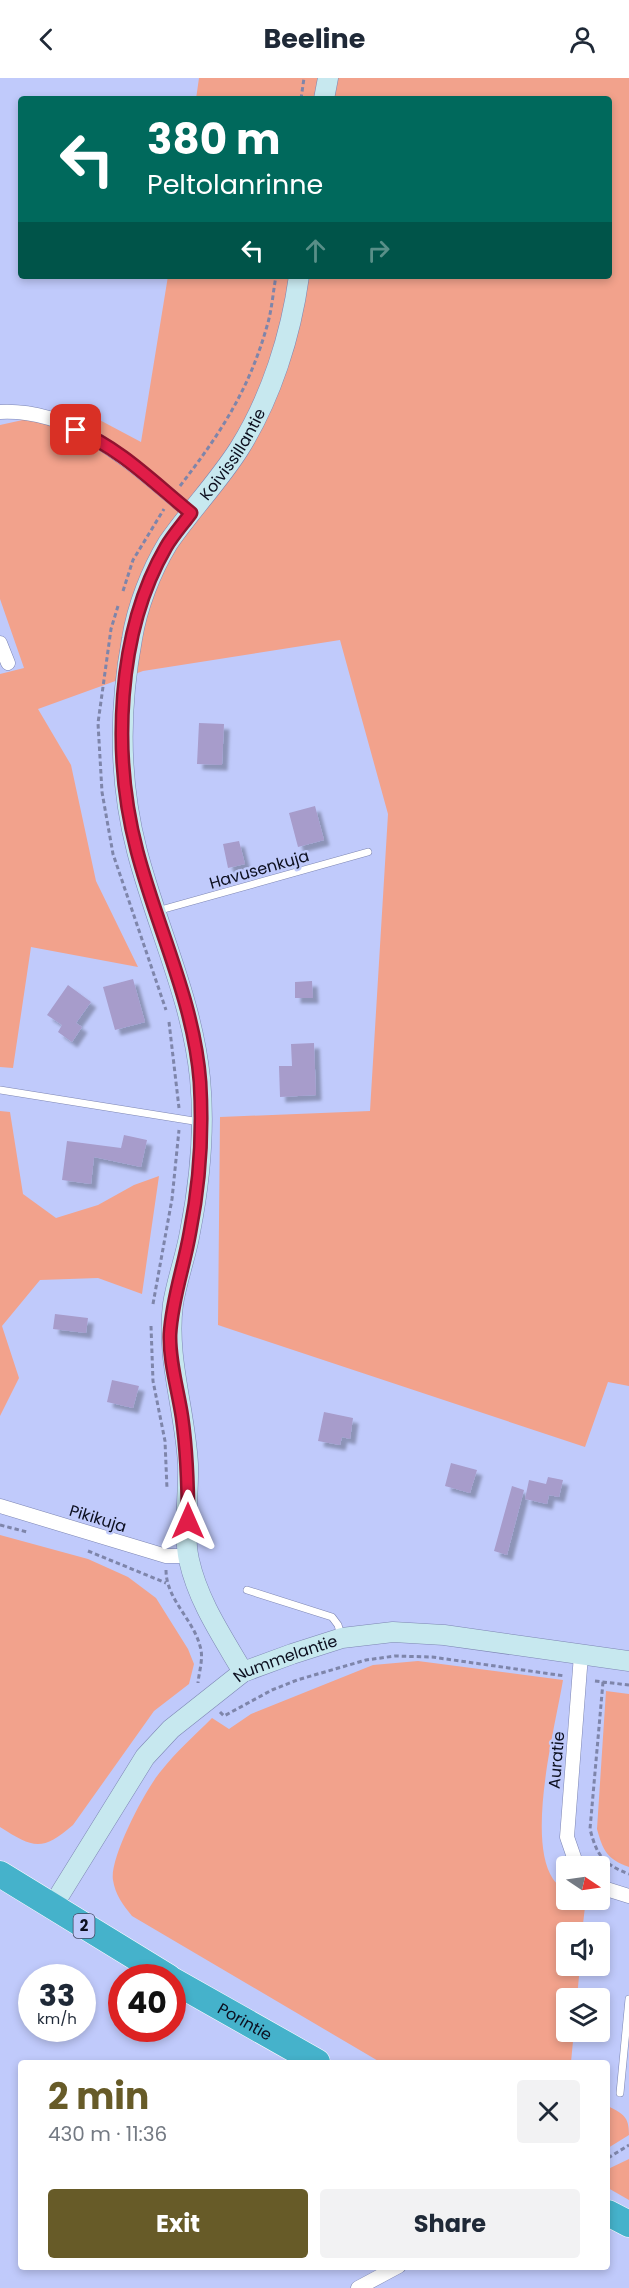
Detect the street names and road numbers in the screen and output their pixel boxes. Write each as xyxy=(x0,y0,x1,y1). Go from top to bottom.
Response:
street label: Koivissillantie xyxy=(194,404,271,505)
street label: Havusenkuja xyxy=(207,844,312,895)
street label: Pikikuja xyxy=(66,1499,129,1538)
street label: Nummelantie xyxy=(228,1629,340,1688)
street label: Auratie xyxy=(543,1730,570,1790)
road number: 2 xyxy=(74,1914,94,1938)
street label: Porintie xyxy=(213,1997,276,2046)

